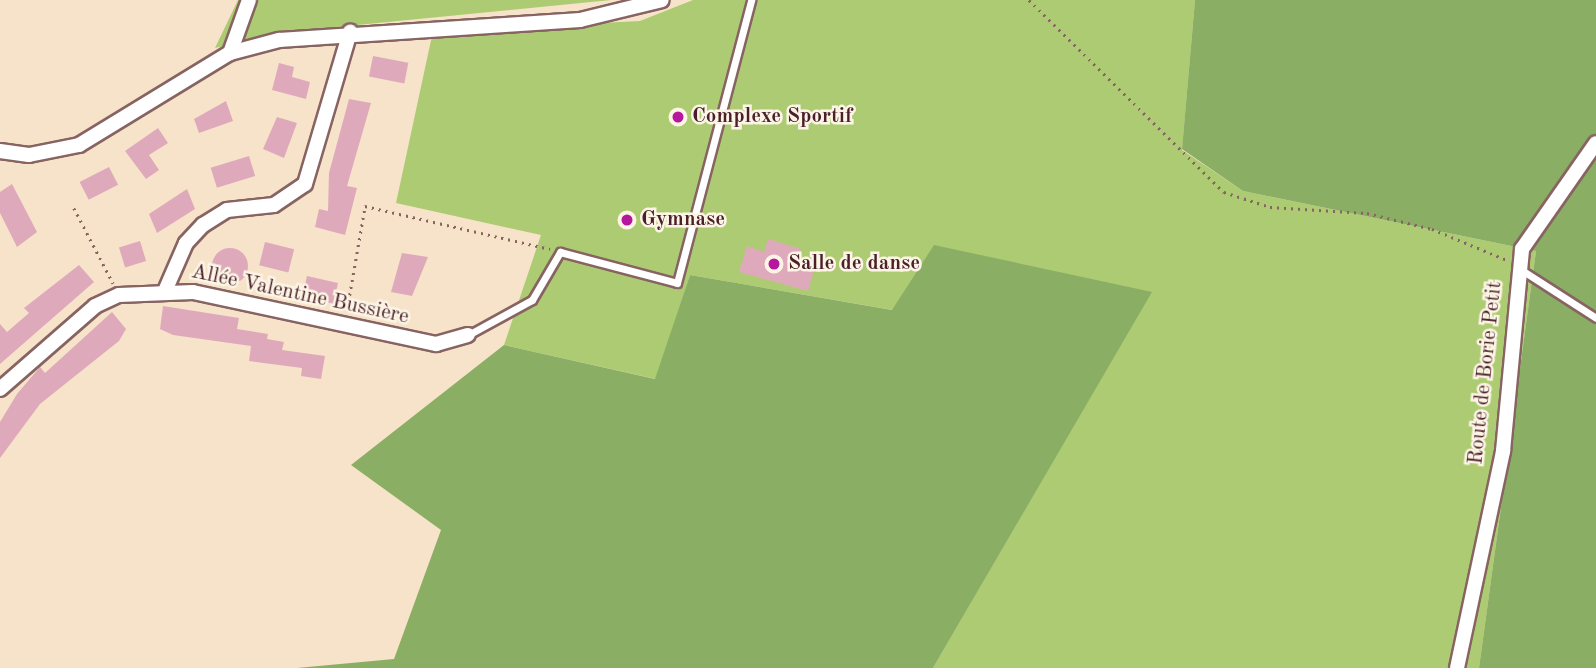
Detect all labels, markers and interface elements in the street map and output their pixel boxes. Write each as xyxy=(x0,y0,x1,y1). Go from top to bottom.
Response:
place label: Complexe Sportif xyxy=(692,104,852,130)
marker: Complexe Sportif xyxy=(670,109,686,125)
place label: Gymnase xyxy=(641,207,725,233)
marker: Gymnase xyxy=(619,212,635,228)
place label: Salle de danse xyxy=(788,251,920,277)
marker: Salle de danse xyxy=(766,256,782,272)
street label: Allée Valentine Bussière xyxy=(189,260,411,330)
street label: Route de Borie Petit xyxy=(1464,280,1508,466)

